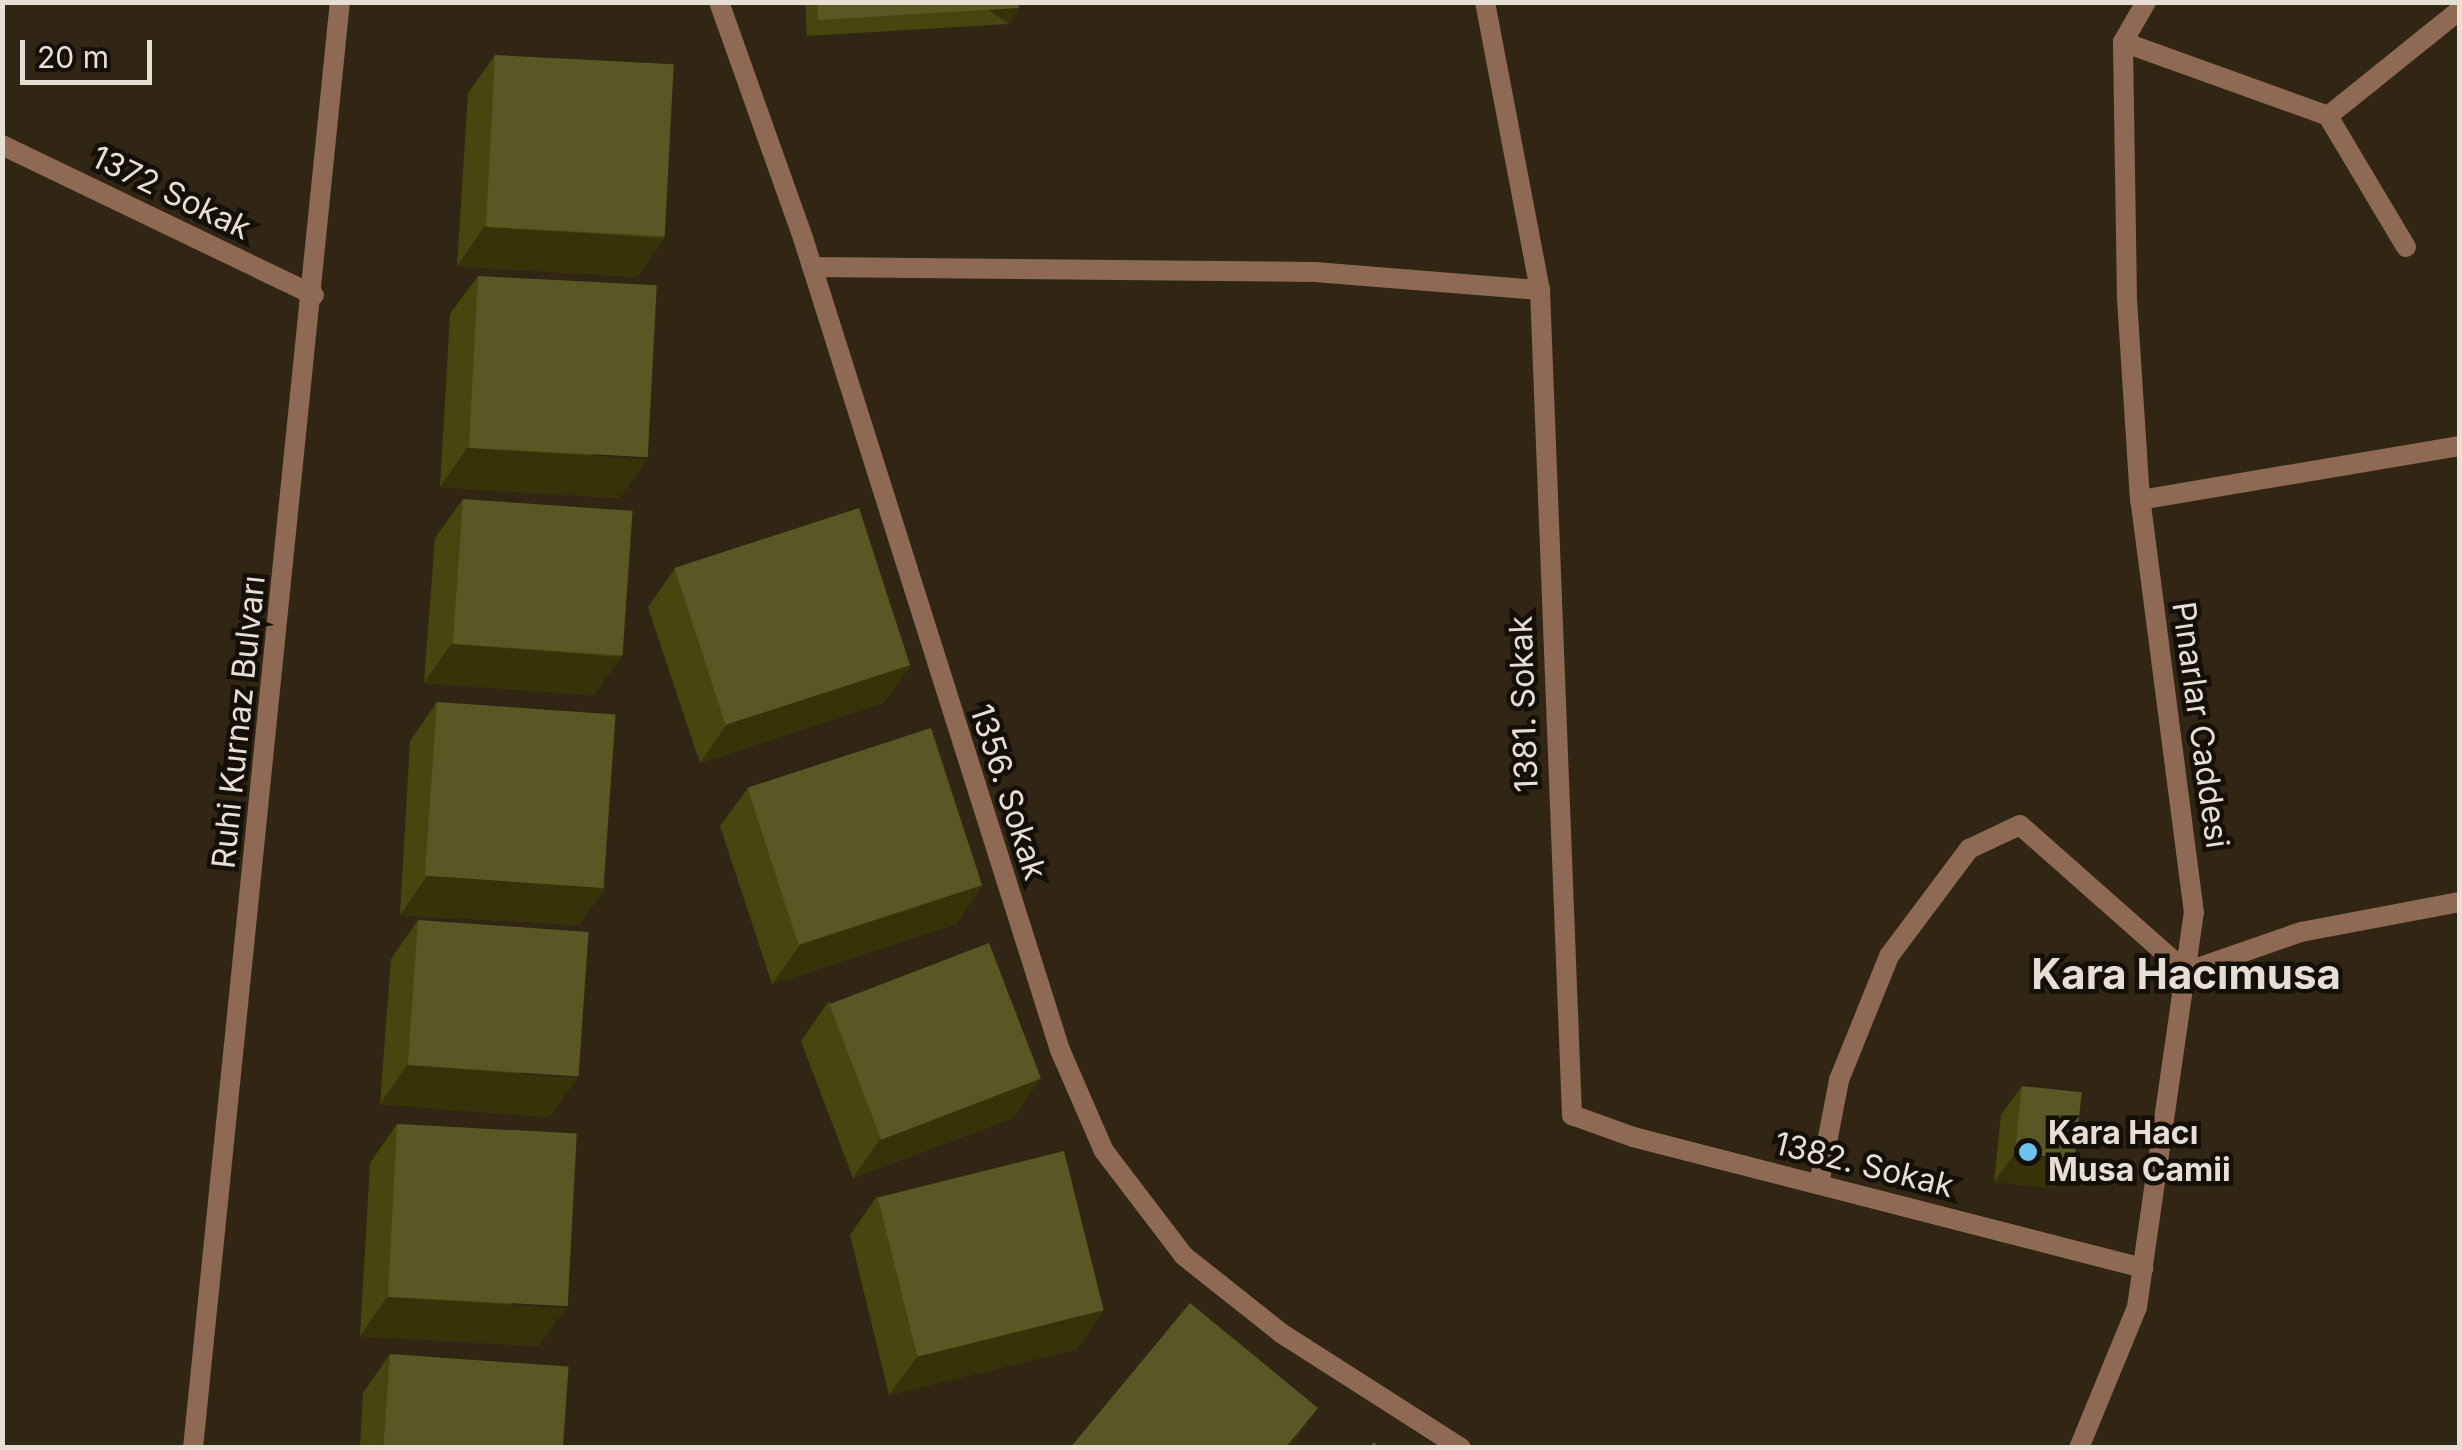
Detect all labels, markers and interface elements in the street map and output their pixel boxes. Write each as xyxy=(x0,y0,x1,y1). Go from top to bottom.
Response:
scale bar xyxy=(25,20,158,82)
text: 20 m xyxy=(37,39,109,75)
street label: 1372 Sokak xyxy=(85,138,257,248)
street label: Ruhi Kurnaz Bulvarı xyxy=(205,574,273,870)
street label: Pınarlar Caddesi xyxy=(2164,599,2236,851)
street label: 1381. Sokak xyxy=(1502,615,1546,793)
street label: 1356. Sokak xyxy=(962,700,1054,884)
district label: Kara Hacımusa xyxy=(2031,949,2341,999)
place label: Kara Hacı Musa Camii xyxy=(2048,1115,2231,1190)
street label: 1382. Sokak xyxy=(1771,1124,1957,1206)
marker: Kara Hacı Musa Camii xyxy=(2017,1141,2039,1163)

